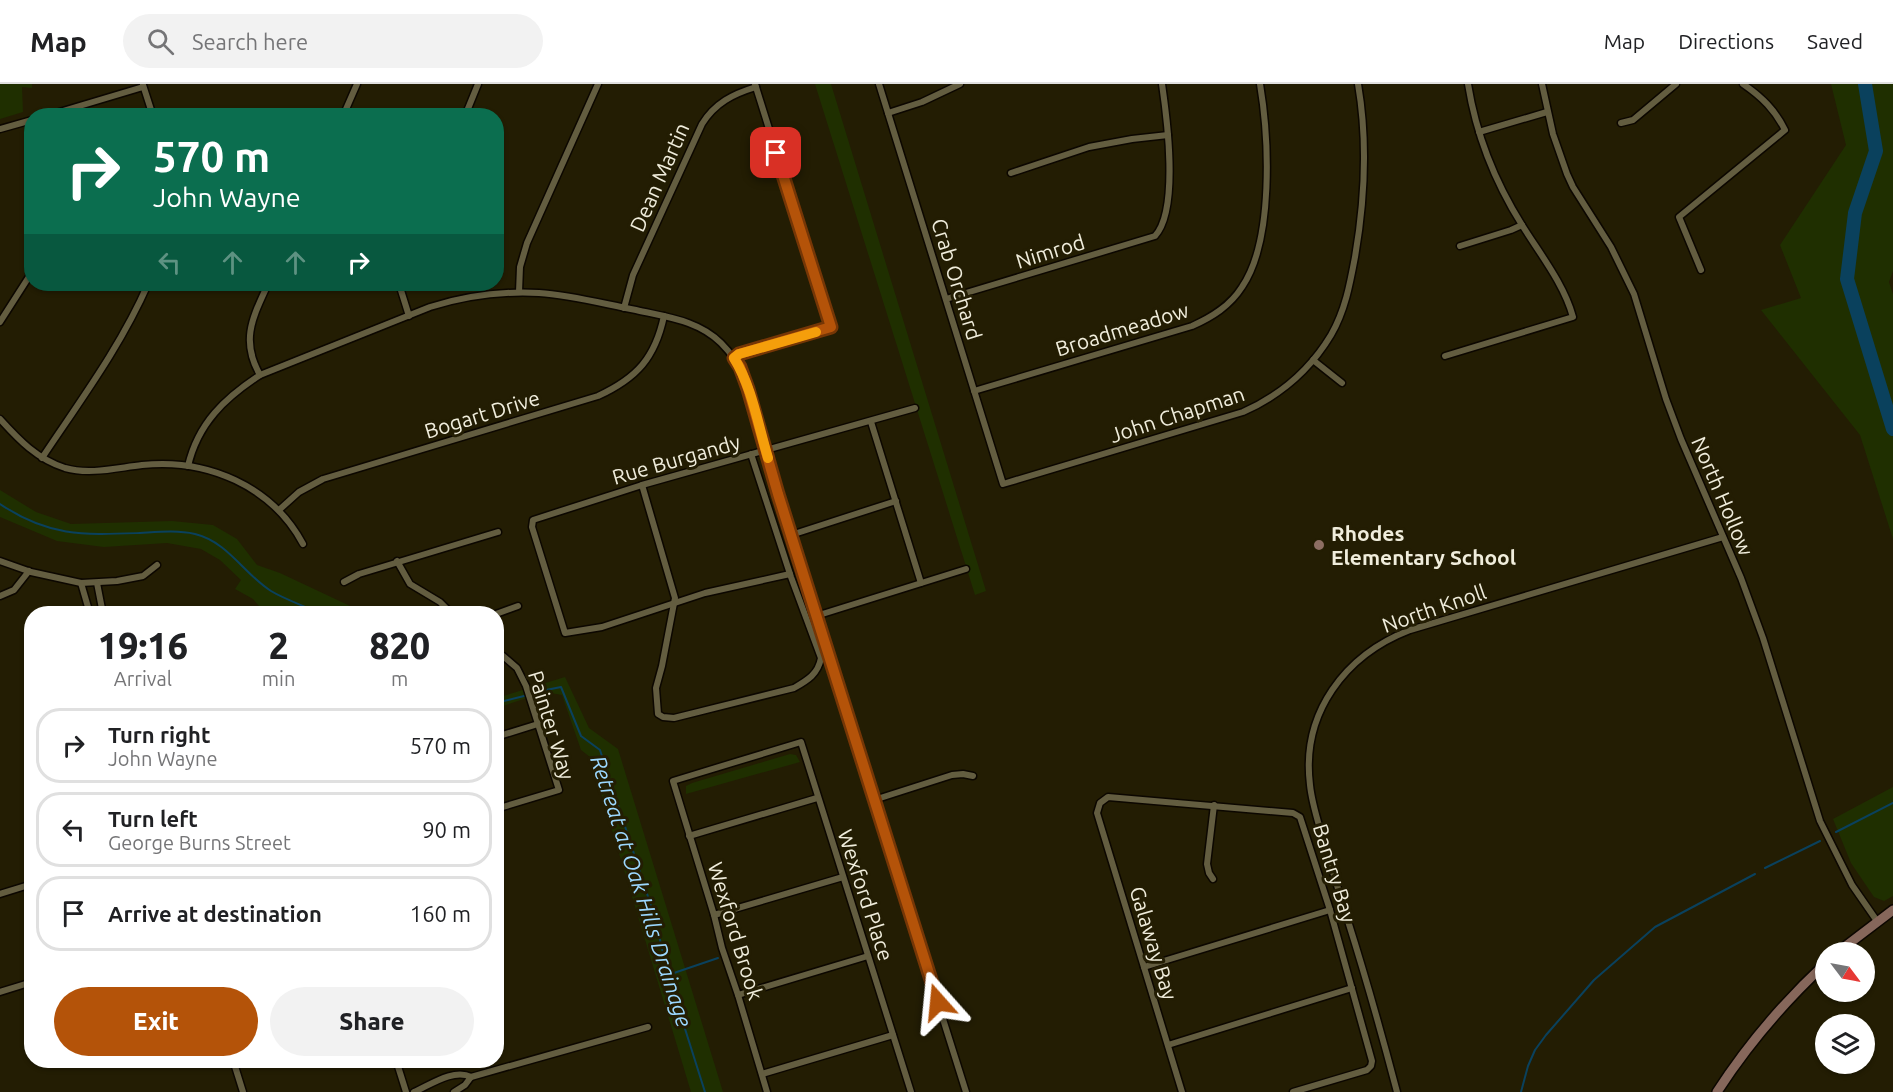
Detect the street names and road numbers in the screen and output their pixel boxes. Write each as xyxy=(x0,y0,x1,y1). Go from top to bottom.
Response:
street label: Dean Martin xyxy=(624,119,694,235)
street label: Crab Orchard xyxy=(927,215,987,343)
street label: Nimrod xyxy=(1013,229,1087,273)
street label: Broadmeadow xyxy=(1053,297,1191,361)
street label: John Chapman xyxy=(1107,381,1247,447)
street label: Bogart Drive xyxy=(422,385,542,443)
street label: Rue Burgandy xyxy=(609,429,743,489)
street label: North Hollow xyxy=(1687,433,1759,559)
street label: North Knoll xyxy=(1379,579,1489,637)
street label: Painter Way xyxy=(524,668,580,782)
street label: Bantry Bay xyxy=(1309,821,1361,925)
street label: Wexford Place xyxy=(833,826,899,964)
street label: Wexford Brook xyxy=(704,859,769,1003)
street label: Galaway Bay xyxy=(1125,883,1183,1003)

